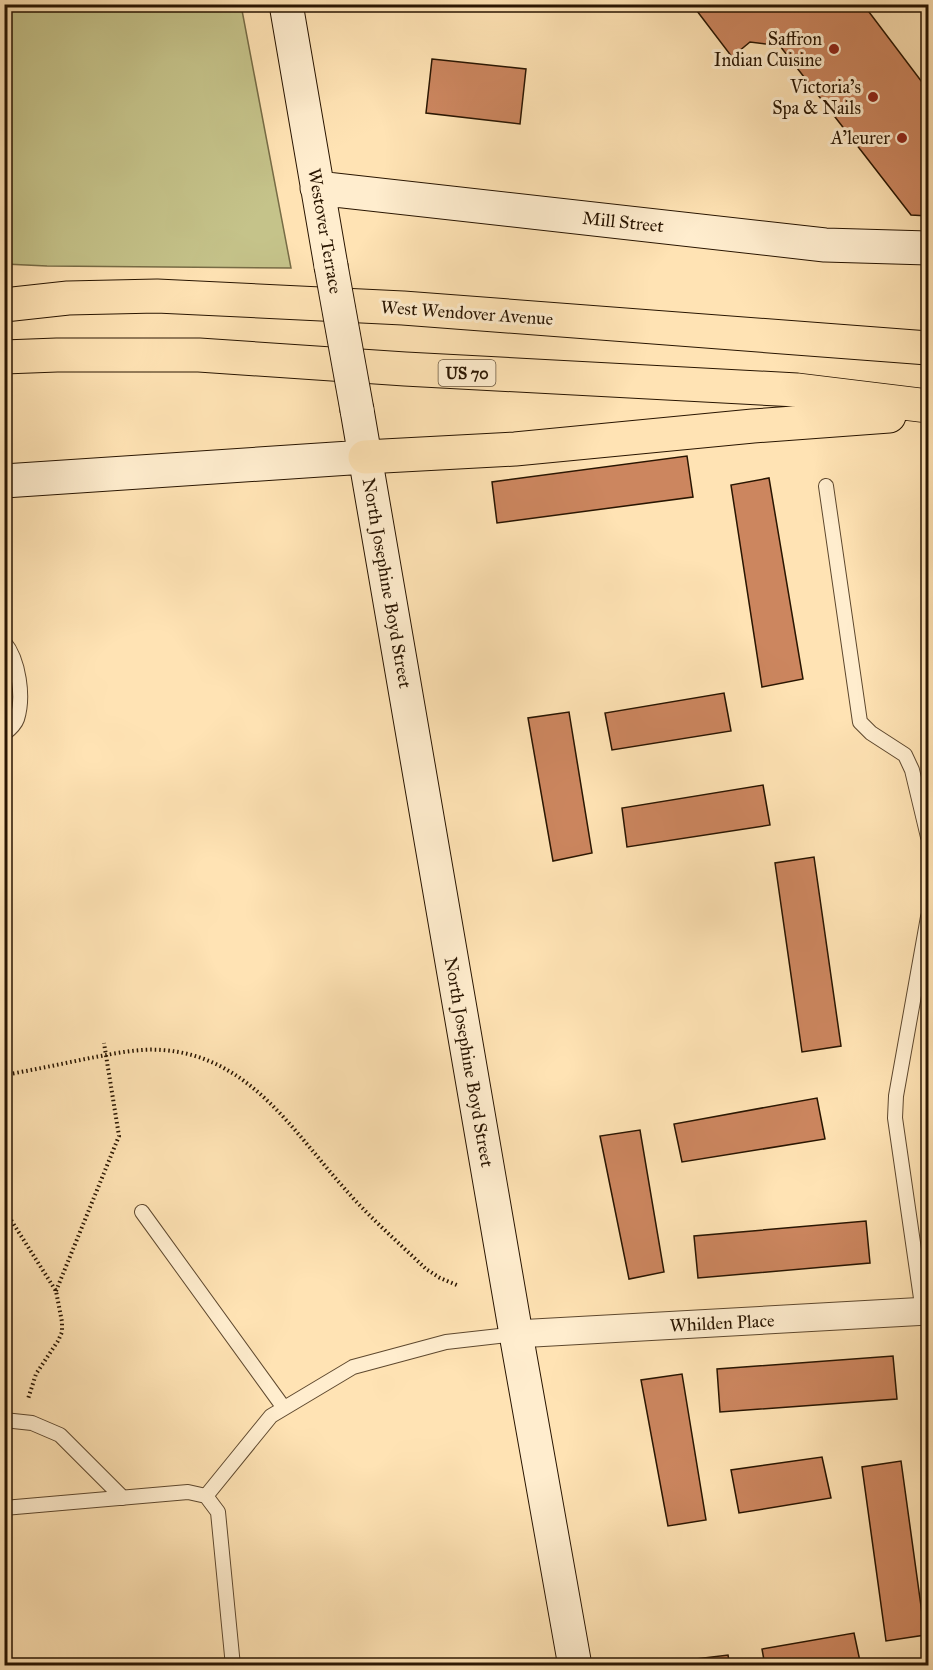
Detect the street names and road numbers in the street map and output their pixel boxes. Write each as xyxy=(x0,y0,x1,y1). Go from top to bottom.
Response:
street label: Westover Terrace xyxy=(303,167,347,295)
street label: Mill Street xyxy=(581,207,665,237)
street label: West Wendover Avenue xyxy=(380,296,554,330)
road number: US 70 xyxy=(438,360,496,386)
street label: North Josephine Boyd Street xyxy=(357,476,416,691)
street label: North Josephine Boyd Street xyxy=(439,955,498,1170)
street label: Whilden Place xyxy=(669,1309,775,1337)

